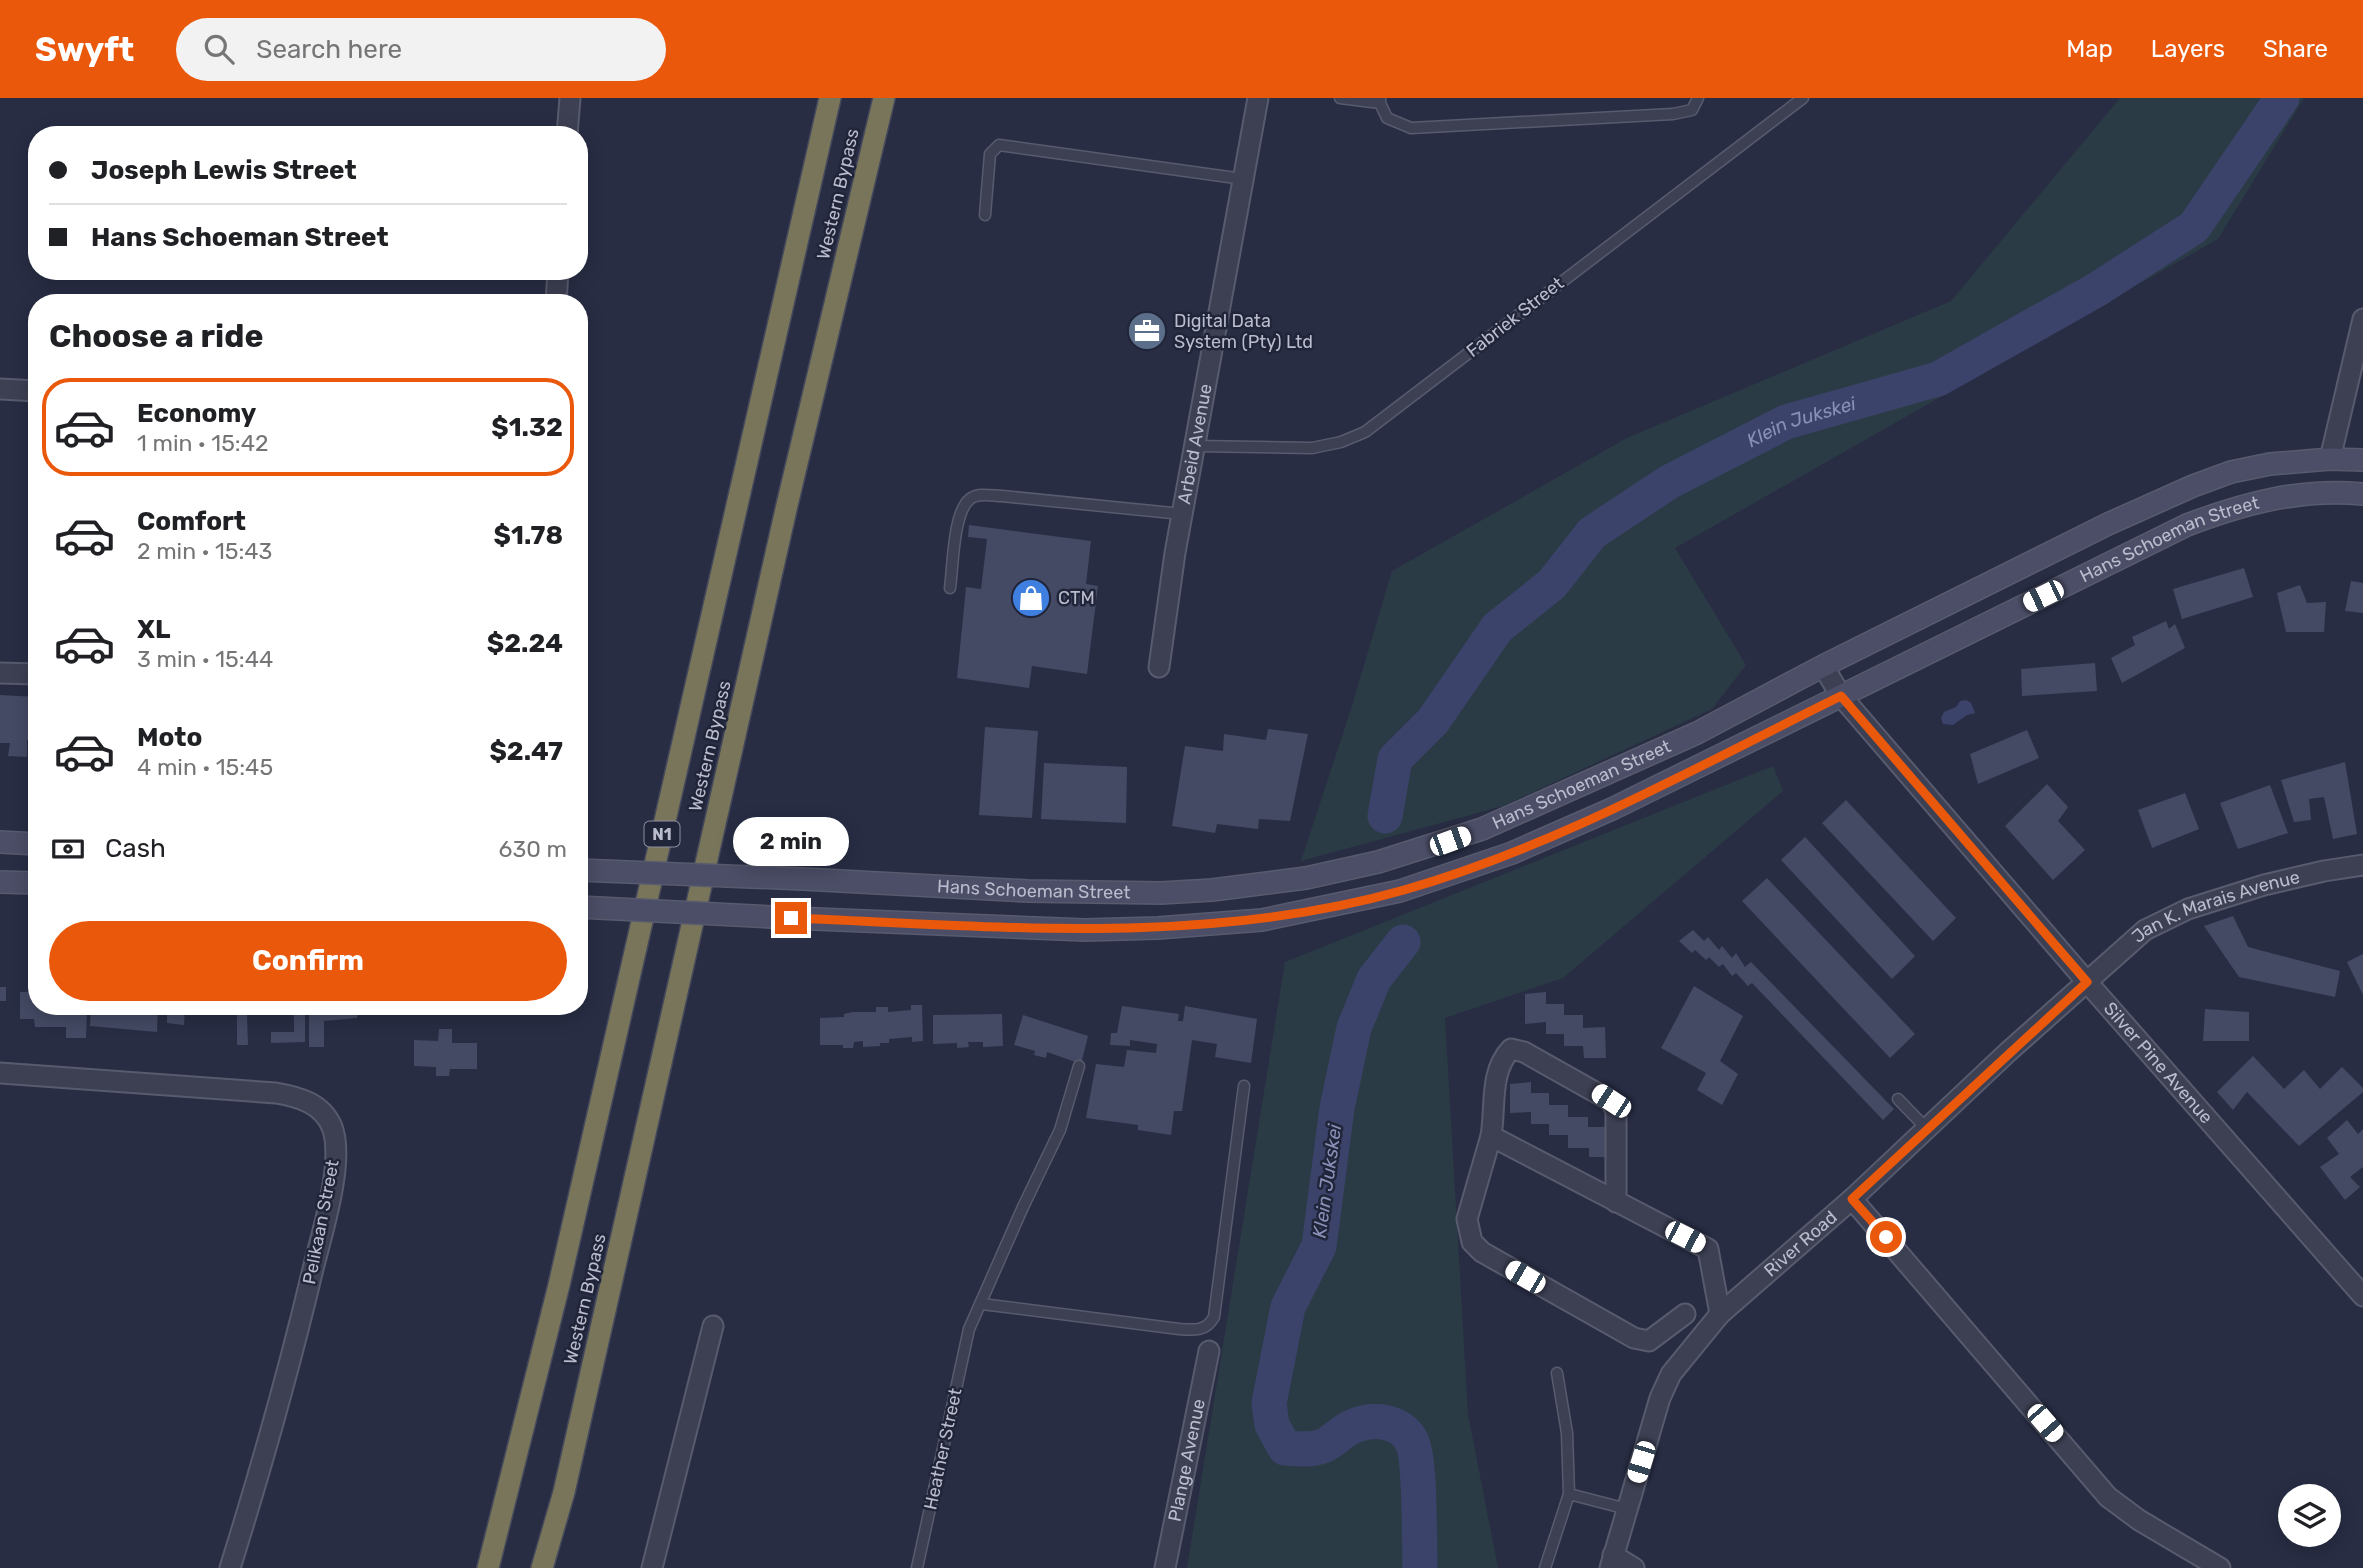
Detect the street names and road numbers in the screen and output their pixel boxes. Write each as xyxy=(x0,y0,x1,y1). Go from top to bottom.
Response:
street label: Western Bypass xyxy=(812,126,864,262)
street label: Fabriek Street xyxy=(1462,272,1568,362)
street label: Arbeid Avenue xyxy=(1173,382,1217,506)
street label: Hans Schoeman Street xyxy=(2076,492,2261,587)
street label: Western Bypass xyxy=(684,678,736,814)
street label: Hans Schoeman Street xyxy=(1489,735,1674,834)
road number: N1 xyxy=(644,821,680,846)
street label: Jan K. Marais Avenue xyxy=(2127,866,2302,947)
street label: Hans Schoeman Street xyxy=(937,875,1130,904)
street label: Silver Pine Avenue xyxy=(2099,998,2217,1128)
street label: Pelikaan Street xyxy=(298,1158,344,1286)
street label: River Road xyxy=(1760,1206,1842,1281)
street label: Western Bypass xyxy=(559,1231,611,1367)
street label: Heather Street xyxy=(919,1386,967,1512)
street label: Plange Avenue xyxy=(1164,1397,1210,1523)

